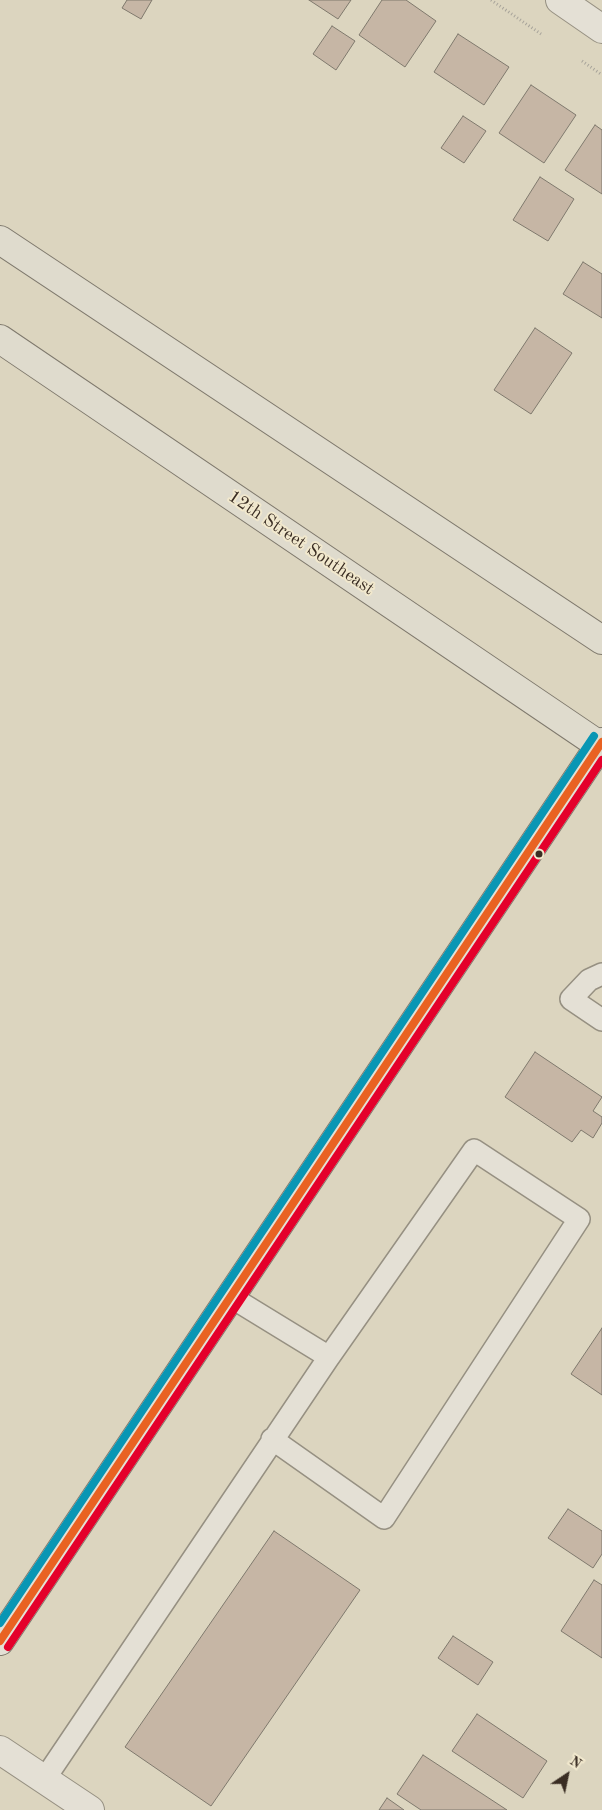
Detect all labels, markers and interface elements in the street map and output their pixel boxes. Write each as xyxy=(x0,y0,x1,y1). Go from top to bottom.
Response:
street label: 12th Street Southeast xyxy=(224,486,378,600)
unlabelled marker xyxy=(534,849,544,859)
north arrow xyxy=(542,1750,592,1800)
text: N xyxy=(567,1754,584,1771)

